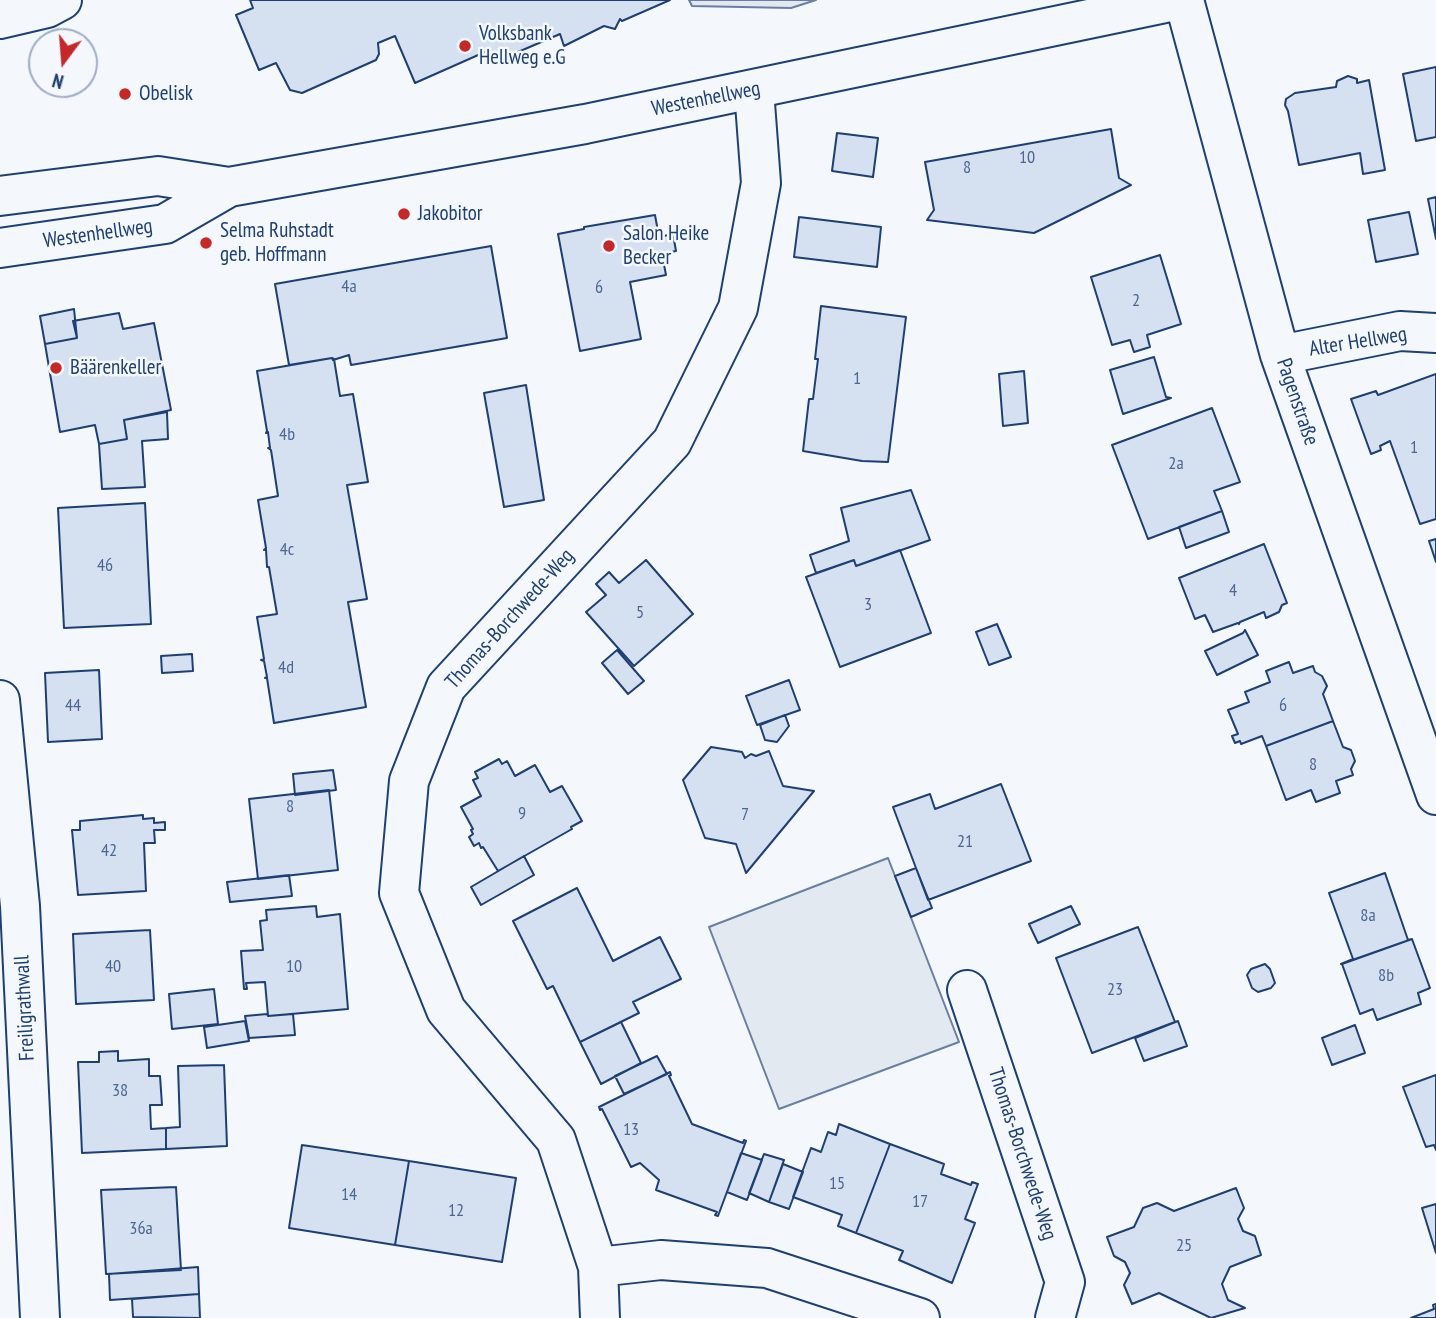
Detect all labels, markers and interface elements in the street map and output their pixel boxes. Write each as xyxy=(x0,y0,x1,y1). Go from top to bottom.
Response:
place label: Volksbank Hellweg e.G xyxy=(479,21,566,71)
north arrow xyxy=(28,28,98,98)
marker: Volksbank Hellweg e.G xyxy=(457,38,473,54)
text: N xyxy=(50,68,66,94)
street label: Westenhellweg xyxy=(650,76,762,122)
place label: Obelisk xyxy=(139,81,193,107)
marker: Obelisk xyxy=(117,86,133,102)
house number: 10 xyxy=(1019,147,1035,169)
house number: 8 xyxy=(963,157,971,179)
place label: Jakobitor xyxy=(418,201,483,227)
marker: Jakobitor xyxy=(396,206,412,222)
street label: Westenhellweg xyxy=(42,214,154,254)
place label: Selma Ruhstadt geb. Hoffmann xyxy=(220,218,334,268)
place label: Salon Heike Becker xyxy=(623,221,709,271)
marker: Selma Ruhstadt geb. Hoffmann xyxy=(198,235,214,251)
marker: Salon Heike Becker xyxy=(601,238,617,254)
house number: 4a xyxy=(341,276,357,298)
house number: 6 xyxy=(595,277,603,299)
house number: 2 xyxy=(1132,290,1140,312)
street label: Alter Hellweg xyxy=(1307,322,1409,362)
place label: Bäärenkeller xyxy=(70,355,161,381)
street label: Pagenstraße xyxy=(1270,355,1324,449)
marker: Bäärenkeller xyxy=(48,360,64,376)
house number: 1 xyxy=(853,368,861,390)
house number: 4b xyxy=(279,424,295,446)
house number: 1 xyxy=(1410,437,1418,459)
house number: 2a xyxy=(1168,453,1184,475)
house number: 4c xyxy=(280,539,294,561)
street label: Thomas-Borchwede-Weg xyxy=(440,544,580,694)
house number: 46 xyxy=(97,555,113,577)
house number: 4 xyxy=(1229,580,1237,602)
house number: 3 xyxy=(864,594,872,616)
house number: 5 xyxy=(636,602,644,624)
house number: 4d xyxy=(278,657,294,679)
house number: 44 xyxy=(65,695,81,717)
house number: 6 xyxy=(1279,695,1287,717)
house number: 8 xyxy=(1309,754,1317,776)
house number: 8 xyxy=(286,796,294,818)
house number: 9 xyxy=(518,803,526,825)
house number: 7 xyxy=(741,804,749,826)
house number: 21 xyxy=(957,831,973,853)
house number: 42 xyxy=(101,840,117,862)
house number: 8a xyxy=(1360,905,1376,927)
street label: Freiligrathwall xyxy=(10,954,40,1062)
house number: 40 xyxy=(105,956,121,978)
house number: 10 xyxy=(286,956,302,978)
house number: 8b xyxy=(1378,965,1394,987)
house number: 23 xyxy=(1107,979,1123,1001)
street label: Thomas-Borchwede-Weg xyxy=(982,1065,1062,1243)
house number: 38 xyxy=(112,1080,128,1102)
house number: 13 xyxy=(623,1119,639,1141)
house number: 15 xyxy=(829,1173,845,1195)
house number: 14 xyxy=(341,1184,357,1206)
house number: 17 xyxy=(912,1191,928,1213)
house number: 12 xyxy=(448,1200,464,1222)
house number: 36a xyxy=(129,1218,153,1240)
house number: 25 xyxy=(1176,1235,1192,1257)

